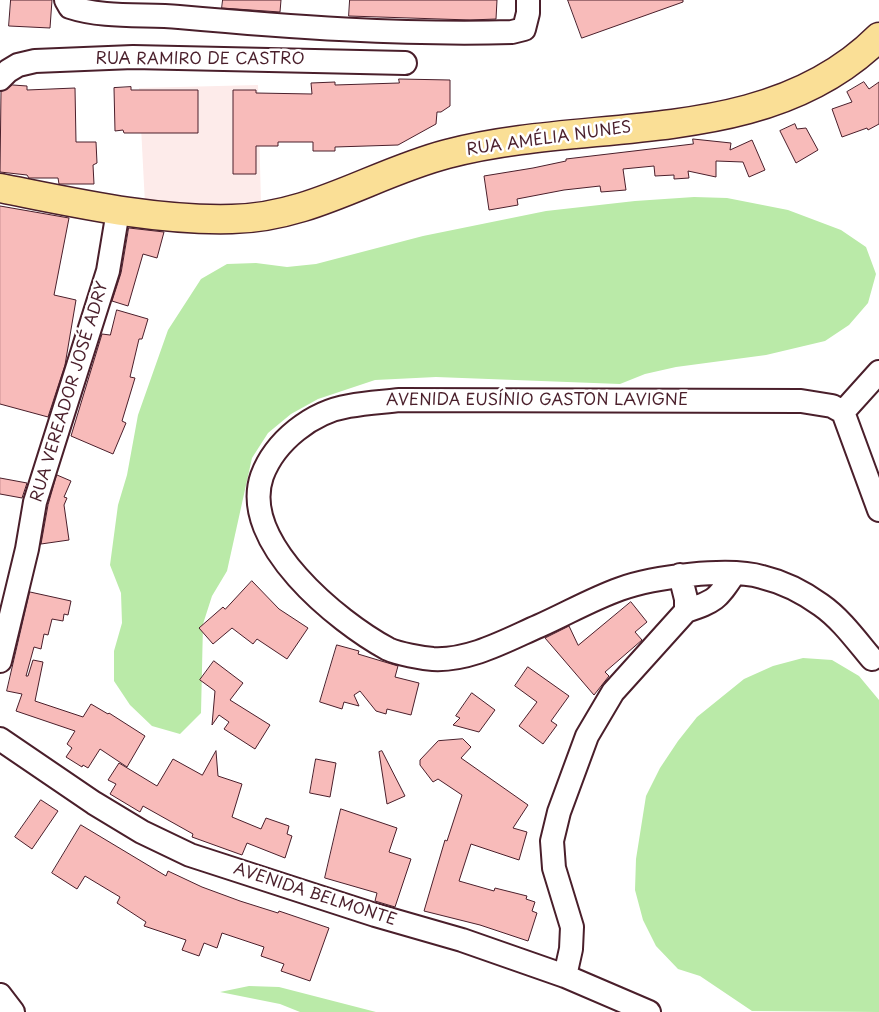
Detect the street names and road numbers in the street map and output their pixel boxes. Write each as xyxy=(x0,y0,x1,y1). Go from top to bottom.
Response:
street label: RUA RAMIRO DE CASTRO xyxy=(95,50,305,70)
street label: RUA AMÉLIA NUNES xyxy=(465,118,633,160)
street label: RUA VEREADOR JOSÉ ADRY xyxy=(27,279,113,505)
street label: AVENIDA EUSÍNIO GASTON LAVIGNE xyxy=(386,391,688,411)
street label: AVENIDA BELMONTE xyxy=(231,860,399,930)

